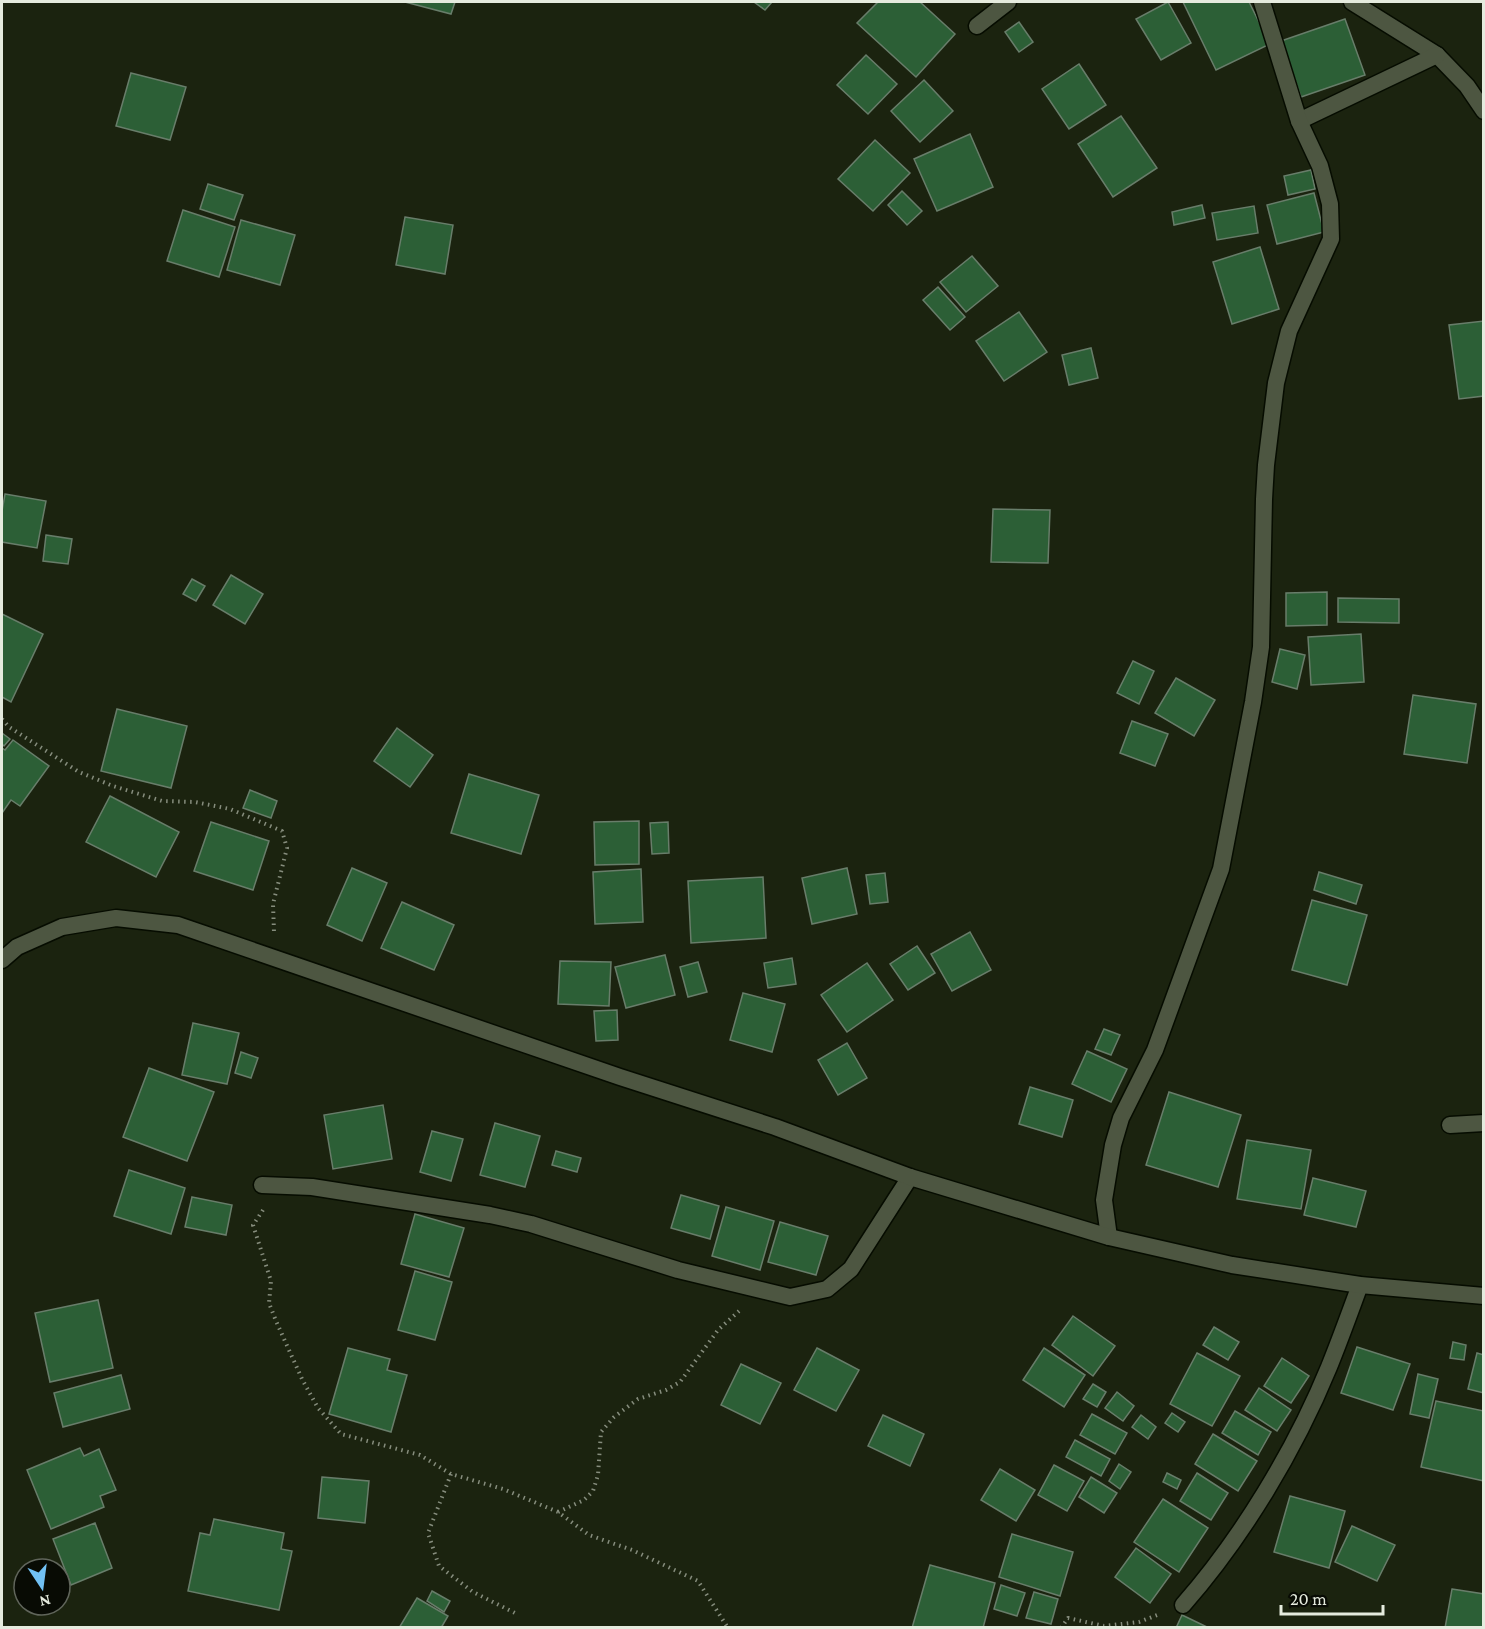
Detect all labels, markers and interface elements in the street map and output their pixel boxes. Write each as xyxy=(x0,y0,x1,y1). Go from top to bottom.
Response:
north arrow xyxy=(12,1557,72,1617)
scale bar xyxy=(1281,1578,1383,1616)
text: 20 m xyxy=(1290,1589,1327,1609)
text: N xyxy=(38,1592,52,1611)

